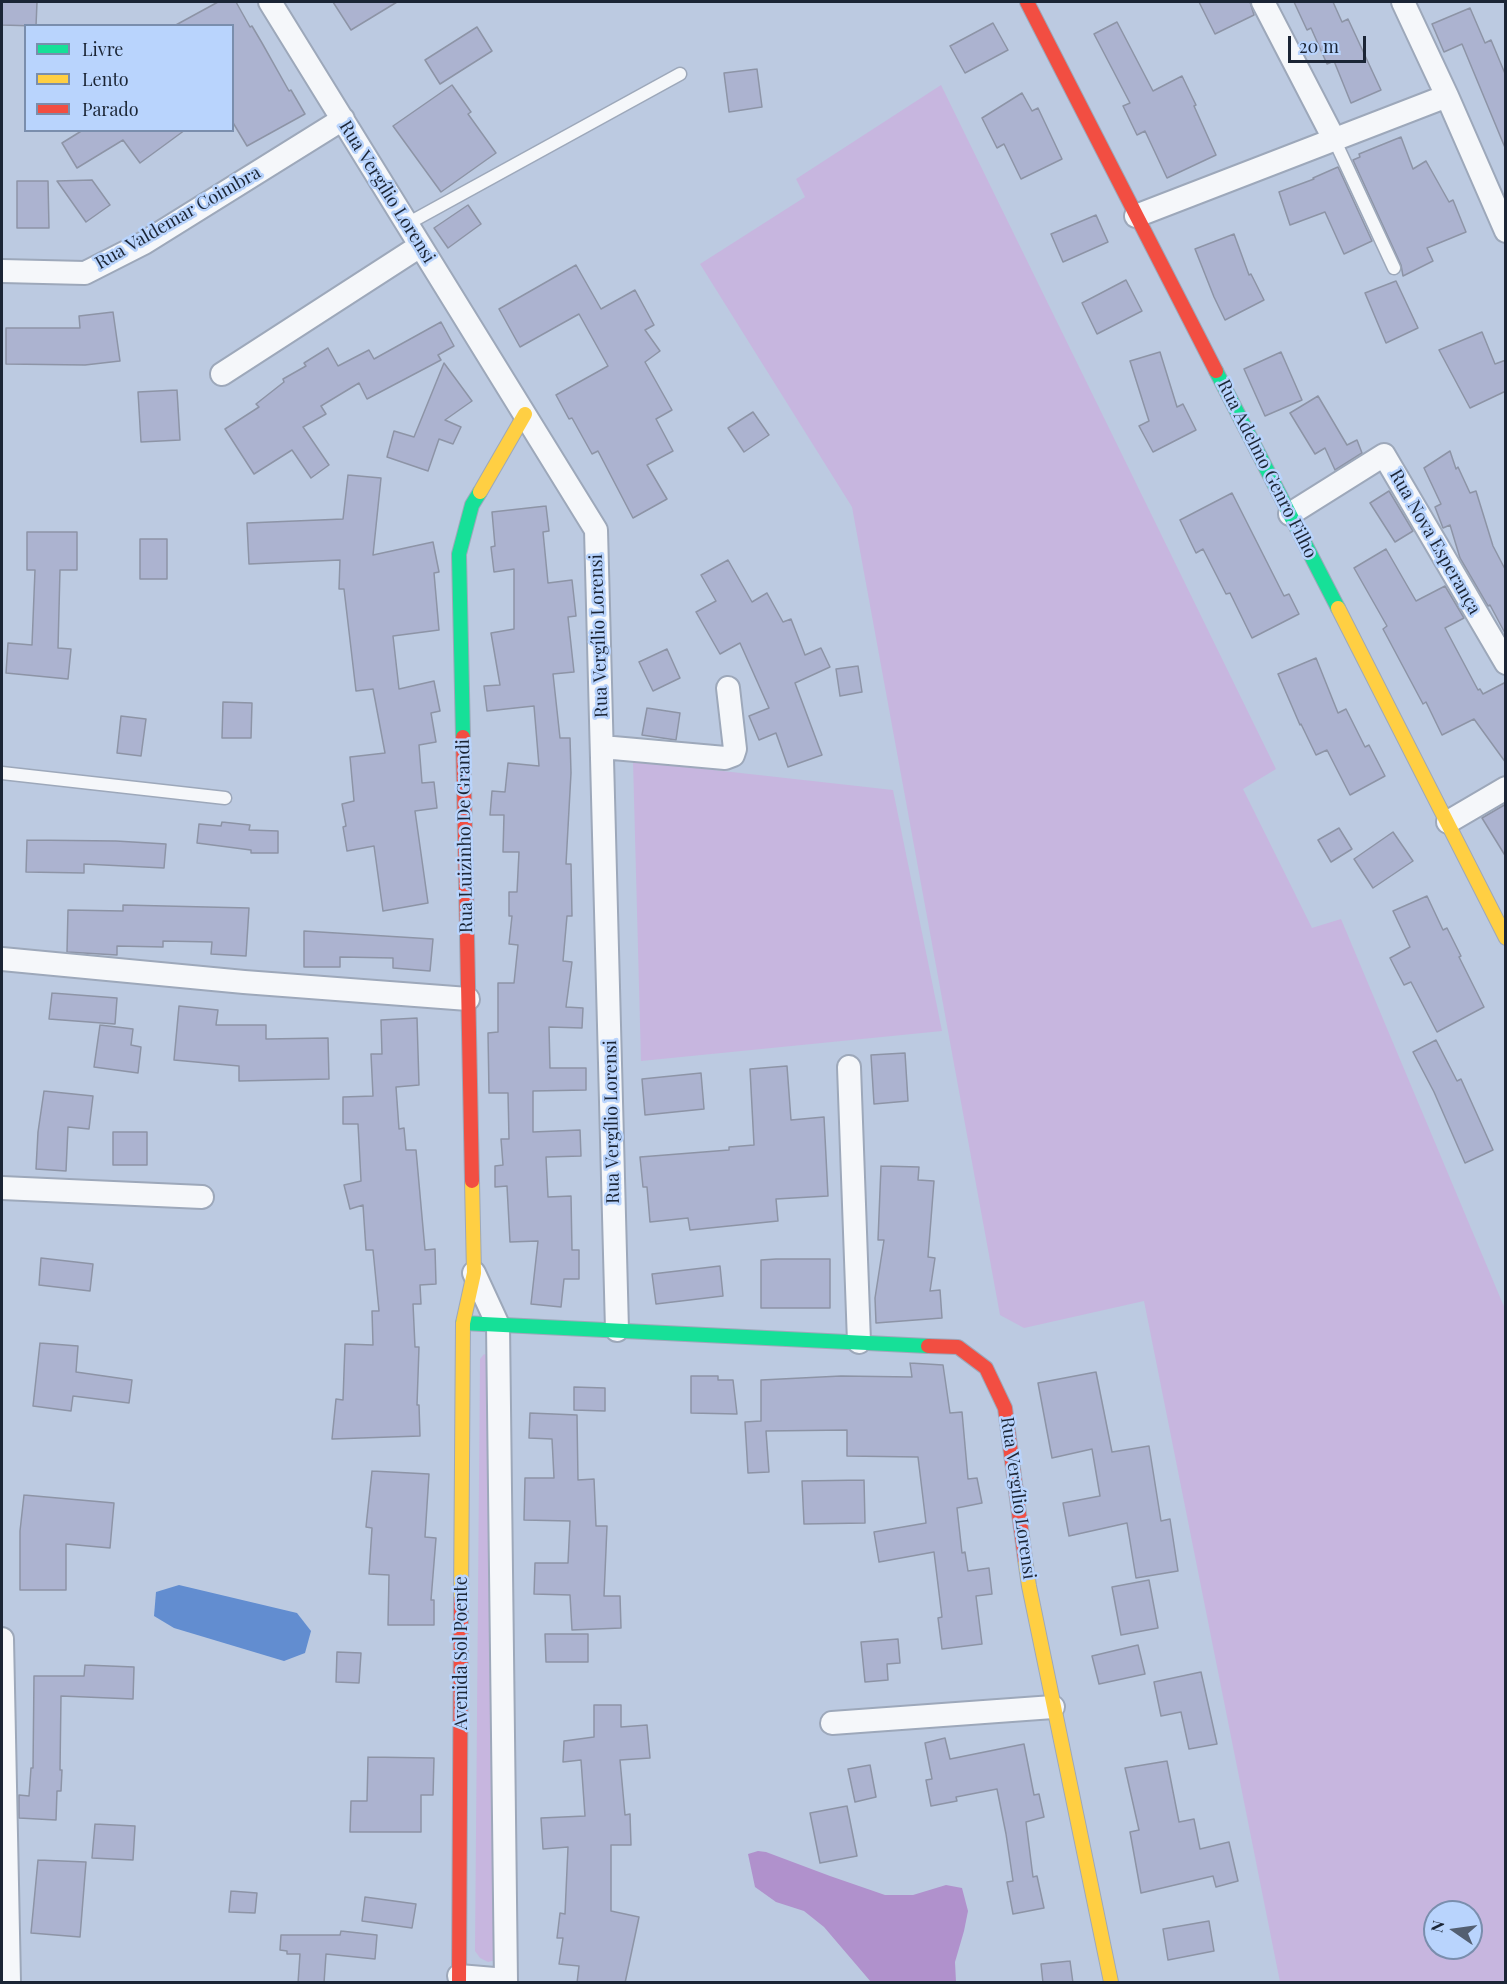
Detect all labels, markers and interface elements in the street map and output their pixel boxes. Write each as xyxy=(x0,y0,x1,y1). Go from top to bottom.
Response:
legend xyxy=(24,24,234,132)
scale bar xyxy=(1291,24,1369,62)
text: 20 m xyxy=(1299,34,1339,58)
text: Livre xyxy=(82,37,123,61)
text: Lento xyxy=(82,67,129,91)
text: Parado xyxy=(82,97,139,121)
street label: Rua Vergílio Lorensi xyxy=(334,117,440,267)
street label: Rua Valdemar Coimbra xyxy=(91,162,265,274)
street label: Rua Adelmo Genro Filho xyxy=(1213,376,1321,562)
street label: Rua Nova Esperança xyxy=(1385,466,1485,618)
street label: Rua Vergílio Lorensi xyxy=(585,554,613,718)
street label: Rua Luizinho De Grandi xyxy=(453,739,477,933)
street label: Rua Vergílio Lorensi xyxy=(600,1040,624,1204)
street label: Rua Vergílio Lorensi xyxy=(996,1415,1040,1581)
street label: Avenida Sol Poente xyxy=(450,1576,472,1730)
north arrow xyxy=(1423,1900,1483,1960)
text: N xyxy=(1425,1918,1448,1934)

